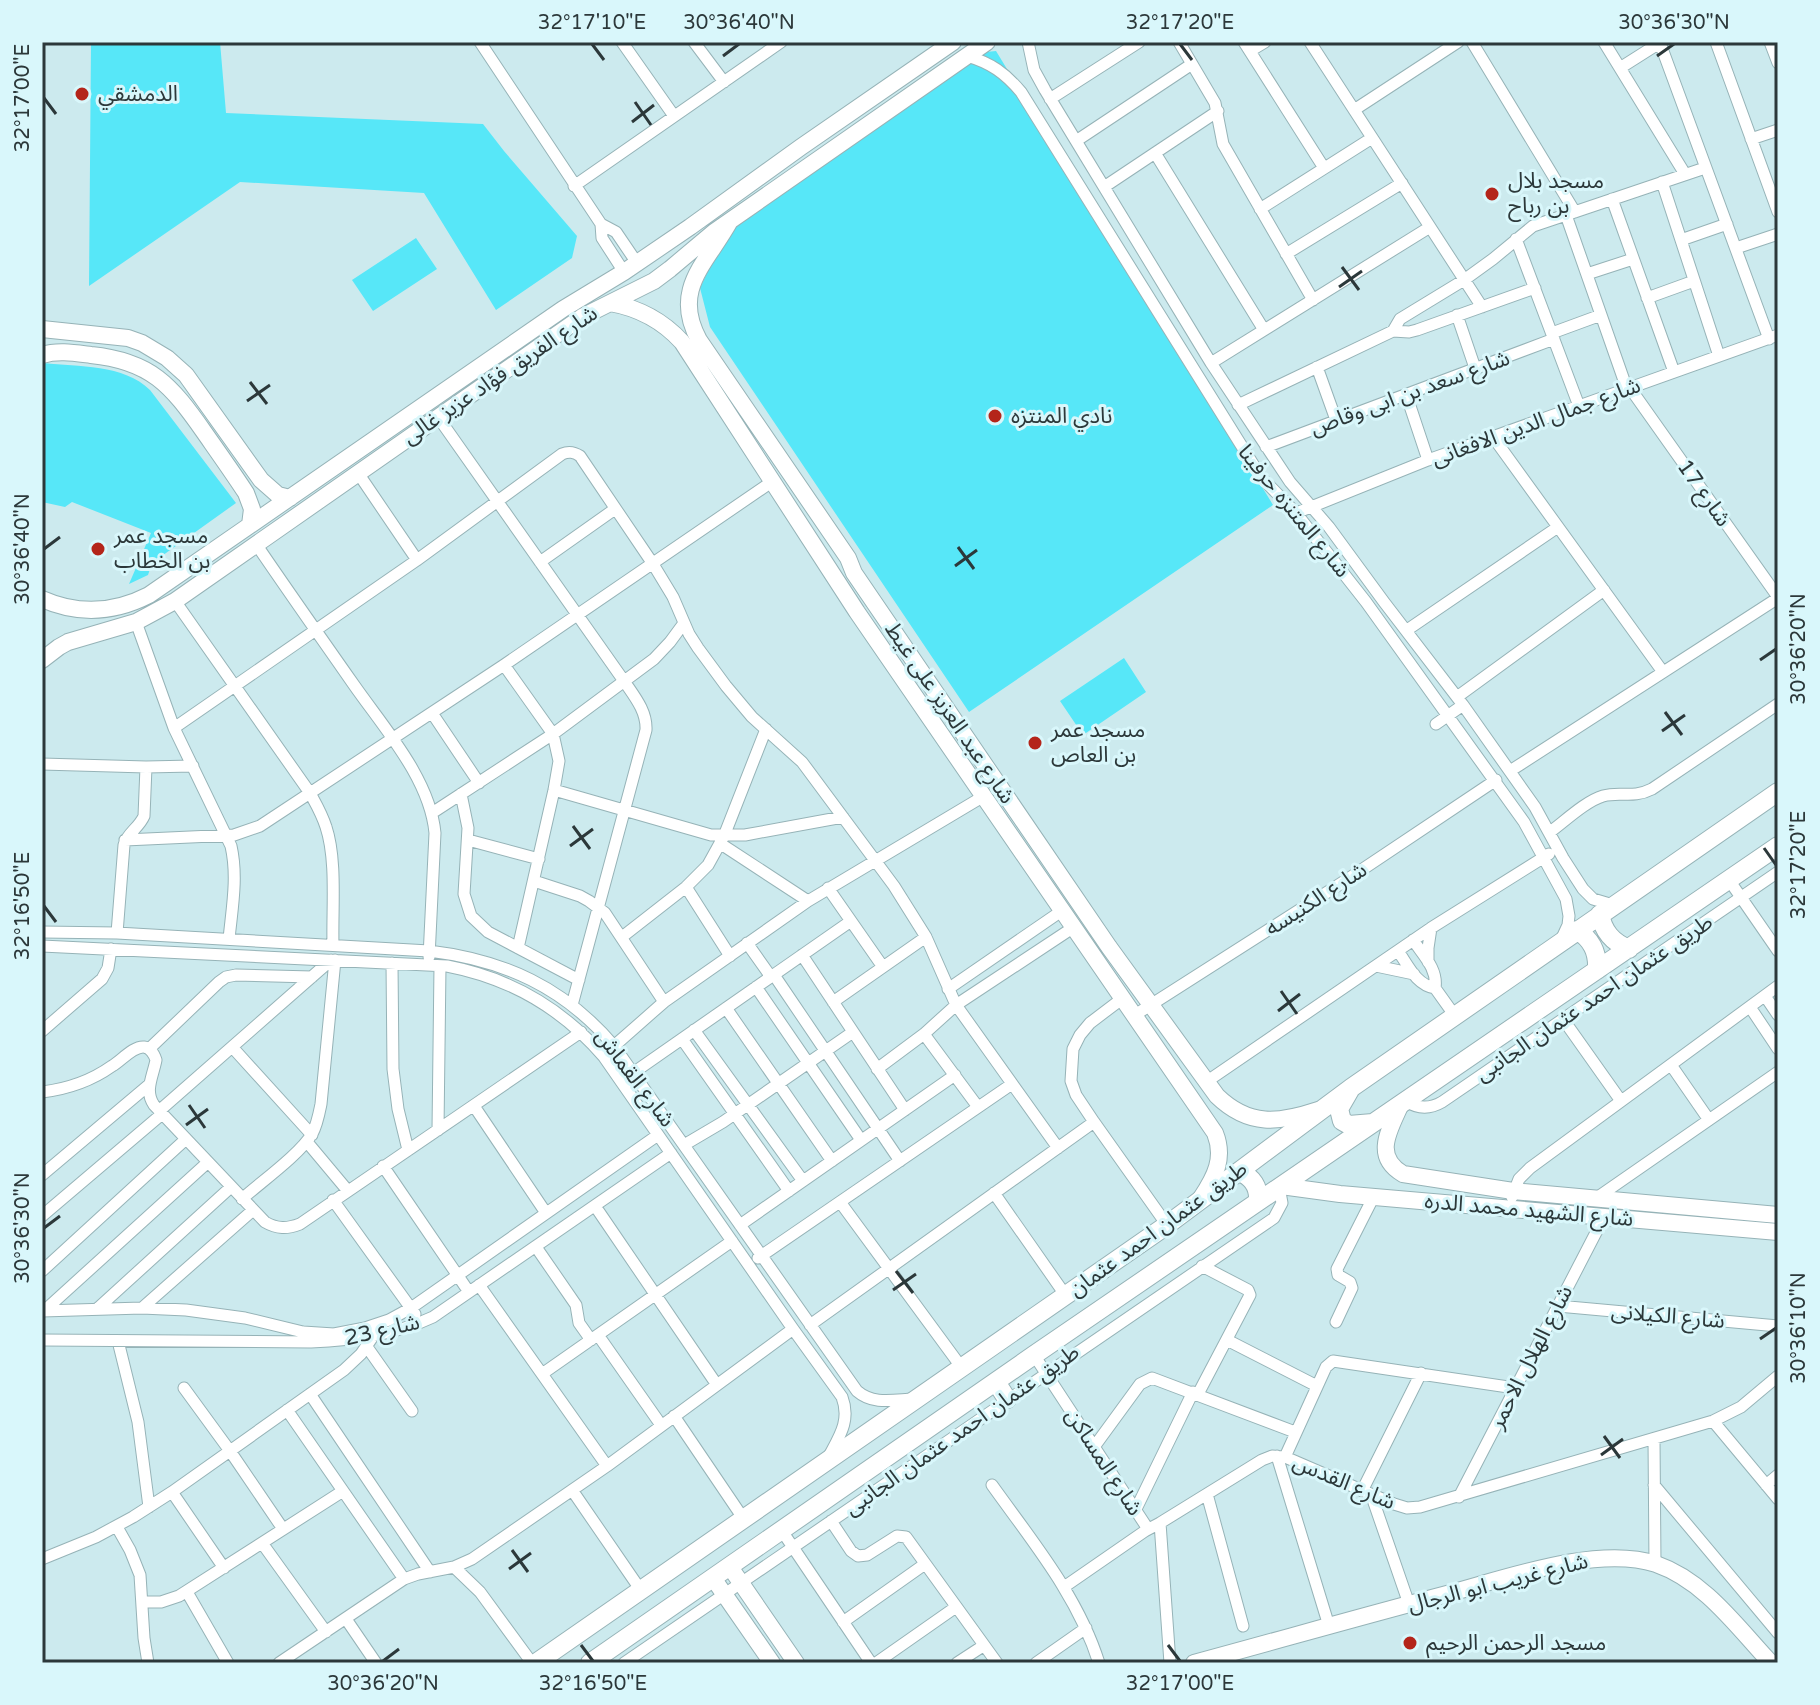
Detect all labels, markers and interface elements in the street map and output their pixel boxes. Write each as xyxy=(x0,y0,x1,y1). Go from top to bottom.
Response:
text: 32°17'10"E xyxy=(538,11,646,35)
text: 30°36'40"N xyxy=(683,11,795,35)
text: 32°17'20"E xyxy=(1126,11,1234,35)
text: 30°36'30"N xyxy=(1618,11,1730,35)
text: 32°17'00"E xyxy=(11,44,35,152)
place label: الدمشقي xyxy=(98,81,178,110)
marker: الدمشقي xyxy=(73,85,91,103)
place label: مسجد بلال بن رباح xyxy=(1508,168,1604,222)
marker: مسجد بلال بن رباح xyxy=(1483,185,1501,203)
street label: شارع الفريق فؤاد عزيز غالى xyxy=(397,300,604,453)
street label: شارع سعد بن ابى وقاص xyxy=(1307,345,1514,444)
street label: شارع جمال الدين الافغانى xyxy=(1428,372,1645,475)
place label: نادي المنتزه xyxy=(1011,403,1112,432)
marker: نادي المنتزه xyxy=(986,407,1004,425)
street label: شارع المتنزه حرفينا xyxy=(1230,439,1356,585)
street label: شارع 17 xyxy=(1669,454,1737,533)
text: 30°36'40"N xyxy=(11,493,35,605)
place label: مسجد عمر بن الخطاب xyxy=(113,523,211,574)
marker: مسجد عمر بن الخطاب xyxy=(89,540,107,558)
text: 30°36'20"N xyxy=(1787,593,1811,705)
street label: شارع عبد العزيز على غيط xyxy=(877,617,1020,810)
place label: مسجد عمر بن العاص xyxy=(1050,717,1145,768)
marker: مسجد عمر بن العاص xyxy=(1026,734,1044,752)
text: 32°17'20"E xyxy=(1787,811,1811,919)
text: 32°16'50"E xyxy=(11,852,35,960)
street label: شارع الكنيسه xyxy=(1260,857,1373,944)
street label: طريق عثمان احمد عثمان الجانبى xyxy=(1470,909,1718,1087)
street label: شارع القماش xyxy=(587,1024,680,1134)
street label: طريق عثمان احمد عثمان xyxy=(1064,1156,1252,1302)
text: 30°36'30"N xyxy=(11,1172,35,1284)
street label: شارع الشهيد محمد الدره xyxy=(1423,1188,1634,1235)
text: 30°36'10"N xyxy=(1787,1272,1811,1384)
street label: شارع الهلال الاحمر xyxy=(1483,1281,1581,1435)
street label: شارع الكيلانى xyxy=(1610,1298,1726,1337)
street label: شارع 23 xyxy=(342,1309,423,1354)
street label: طريق عثمان احمد عثمان الجانبى xyxy=(840,1339,1084,1521)
street label: شارع المساكن xyxy=(1057,1404,1148,1522)
street label: شارع القدس xyxy=(1288,1449,1399,1518)
street label: شارع غريب ابو الرجال xyxy=(1405,1548,1592,1621)
place label: مسجد الرحمن الرحيم xyxy=(1426,1630,1606,1659)
marker: مسجد الرحمن الرحيم xyxy=(1401,1634,1419,1652)
text: 30°36'20"N xyxy=(327,1672,439,1696)
text: 32°16'50"E xyxy=(539,1672,647,1696)
text: 32°17'00"E xyxy=(1126,1672,1234,1696)

